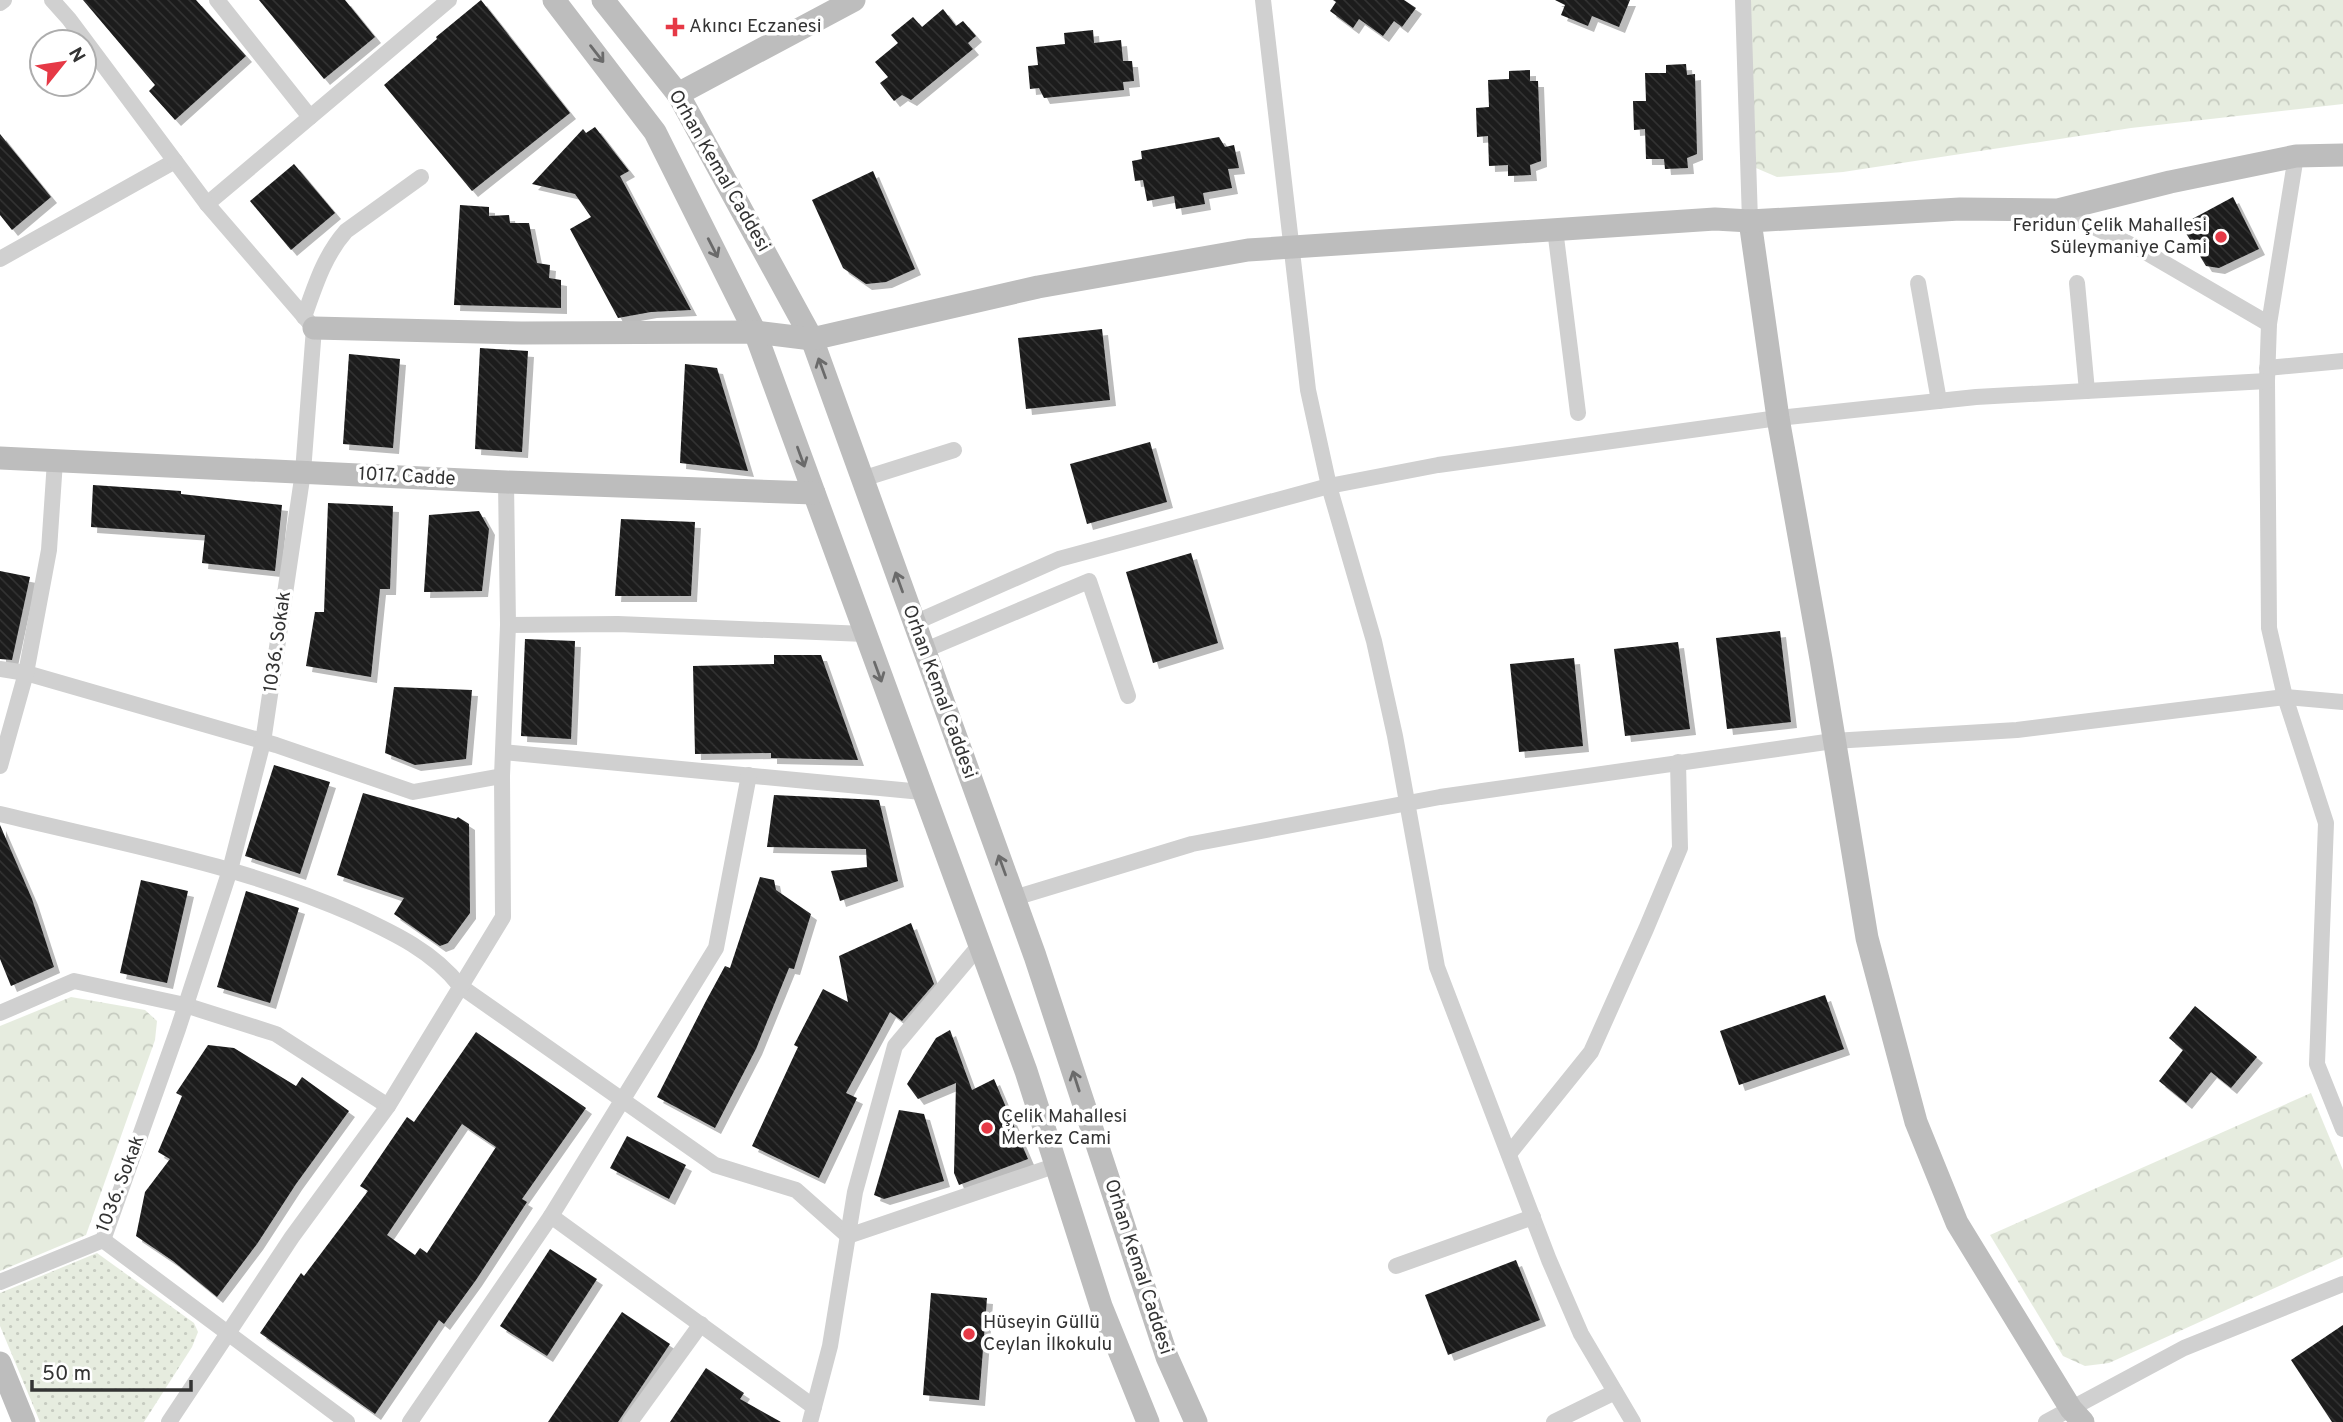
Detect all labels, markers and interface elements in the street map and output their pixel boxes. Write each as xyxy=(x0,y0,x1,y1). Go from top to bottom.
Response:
place label: Akıncı Eczanesi xyxy=(689,15,822,39)
marker: Akıncı Eczanesi xyxy=(667,19,683,35)
north arrow xyxy=(28,28,98,98)
text: N xyxy=(62,44,90,67)
one-way arrow xyxy=(589,44,604,62)
street label: Orhan Kemal Caddesi xyxy=(663,86,775,256)
place label: Feridun Çelik Mahallesi Süleymaniye Cami xyxy=(2012,214,2207,260)
marker: Feridun Çelik Mahallesi Süleymaniye Cami xyxy=(2213,229,2229,245)
one-way arrow xyxy=(707,237,720,258)
one-way arrow xyxy=(815,358,827,380)
one-way arrow xyxy=(796,446,808,468)
street label: 1017. Cadde xyxy=(358,462,456,492)
one-way arrow xyxy=(892,572,904,594)
street label: 1036. Sokak xyxy=(259,590,297,694)
street label: Orhan Kemal Caddesi xyxy=(896,602,982,782)
one-way arrow xyxy=(873,660,885,682)
one-way arrow xyxy=(995,855,1007,877)
one-way arrow xyxy=(1069,1070,1081,1092)
place label: Çelik Mahallesi Merkez Cami xyxy=(1001,1105,1127,1151)
marker: Çelik Mahallesi Merkez Cami xyxy=(979,1120,995,1136)
street label: 1036. Sokak xyxy=(91,1132,151,1236)
street label: Orhan Kemal Caddesi xyxy=(1098,1176,1178,1358)
place label: Hüseyin Güllü Ceylan İlkokulu xyxy=(983,1311,1112,1357)
marker: Hüseyin Güllü Ceylan İlkokulu xyxy=(961,1326,977,1342)
scale bar xyxy=(32,1348,191,1392)
text: 50 m xyxy=(42,1361,91,1388)

